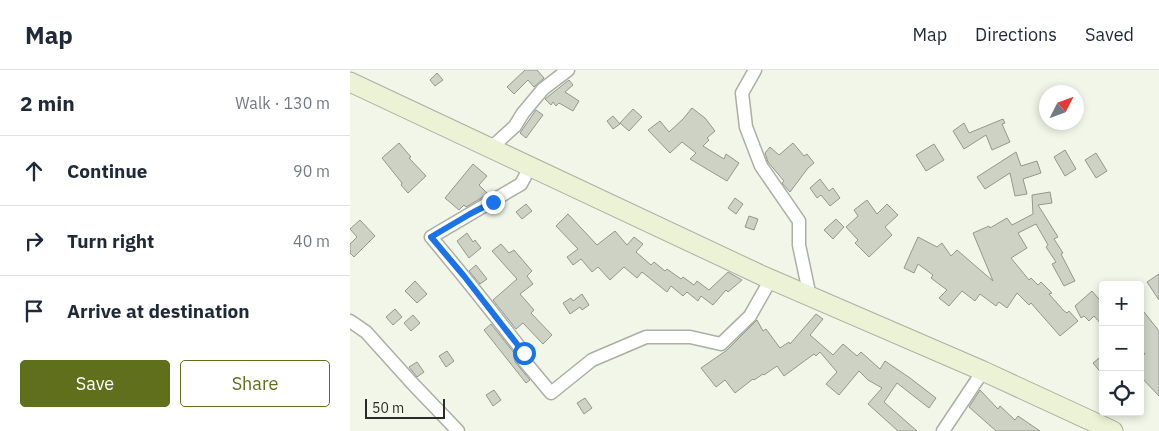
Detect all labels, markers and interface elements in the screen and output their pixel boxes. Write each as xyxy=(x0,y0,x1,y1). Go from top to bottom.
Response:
text: Map xyxy=(25,19,73,51)
text: Map xyxy=(912,23,947,46)
text: Directions xyxy=(975,23,1057,46)
text: Saved xyxy=(1085,23,1134,46)
north arrow xyxy=(1039,85,1084,130)
text: 2 min xyxy=(20,89,75,117)
text: Walk · 130 m xyxy=(235,93,330,113)
icon: ahead xyxy=(20,157,48,185)
text: Continue xyxy=(67,159,147,183)
text: 90 m xyxy=(293,161,330,181)
route end xyxy=(482,191,505,214)
icon: right xyxy=(20,227,48,255)
text: Turn right xyxy=(67,229,154,253)
text: 40 m xyxy=(293,231,330,251)
map controls xyxy=(1099,281,1144,416)
button: + xyxy=(1099,281,1144,326)
icon: arrive xyxy=(20,297,48,325)
text: Arrive at destination xyxy=(67,299,250,323)
button: − xyxy=(1099,326,1144,371)
route start xyxy=(513,342,536,365)
button: Save xyxy=(20,360,170,407)
button: Share xyxy=(180,360,330,407)
button: locate xyxy=(1099,371,1144,416)
scale bar xyxy=(365,396,445,419)
text: 50 m xyxy=(372,399,404,417)

